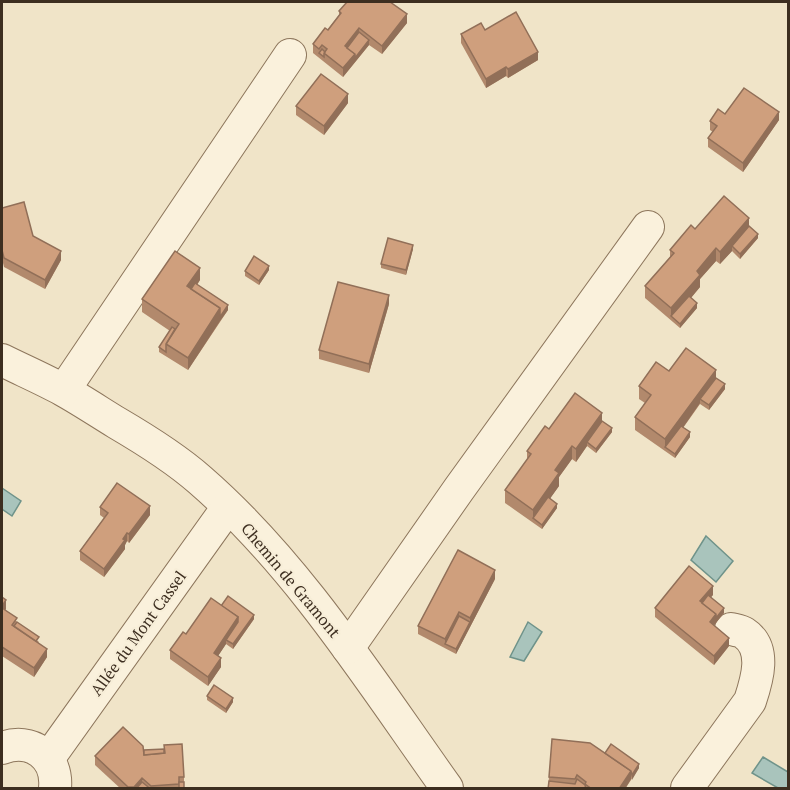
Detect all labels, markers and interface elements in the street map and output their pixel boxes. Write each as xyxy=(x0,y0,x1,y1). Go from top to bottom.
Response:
street label: Chemin de Gramont xyxy=(236,518,346,642)
street label: Allée du Mont Cassel xyxy=(85,566,191,700)

